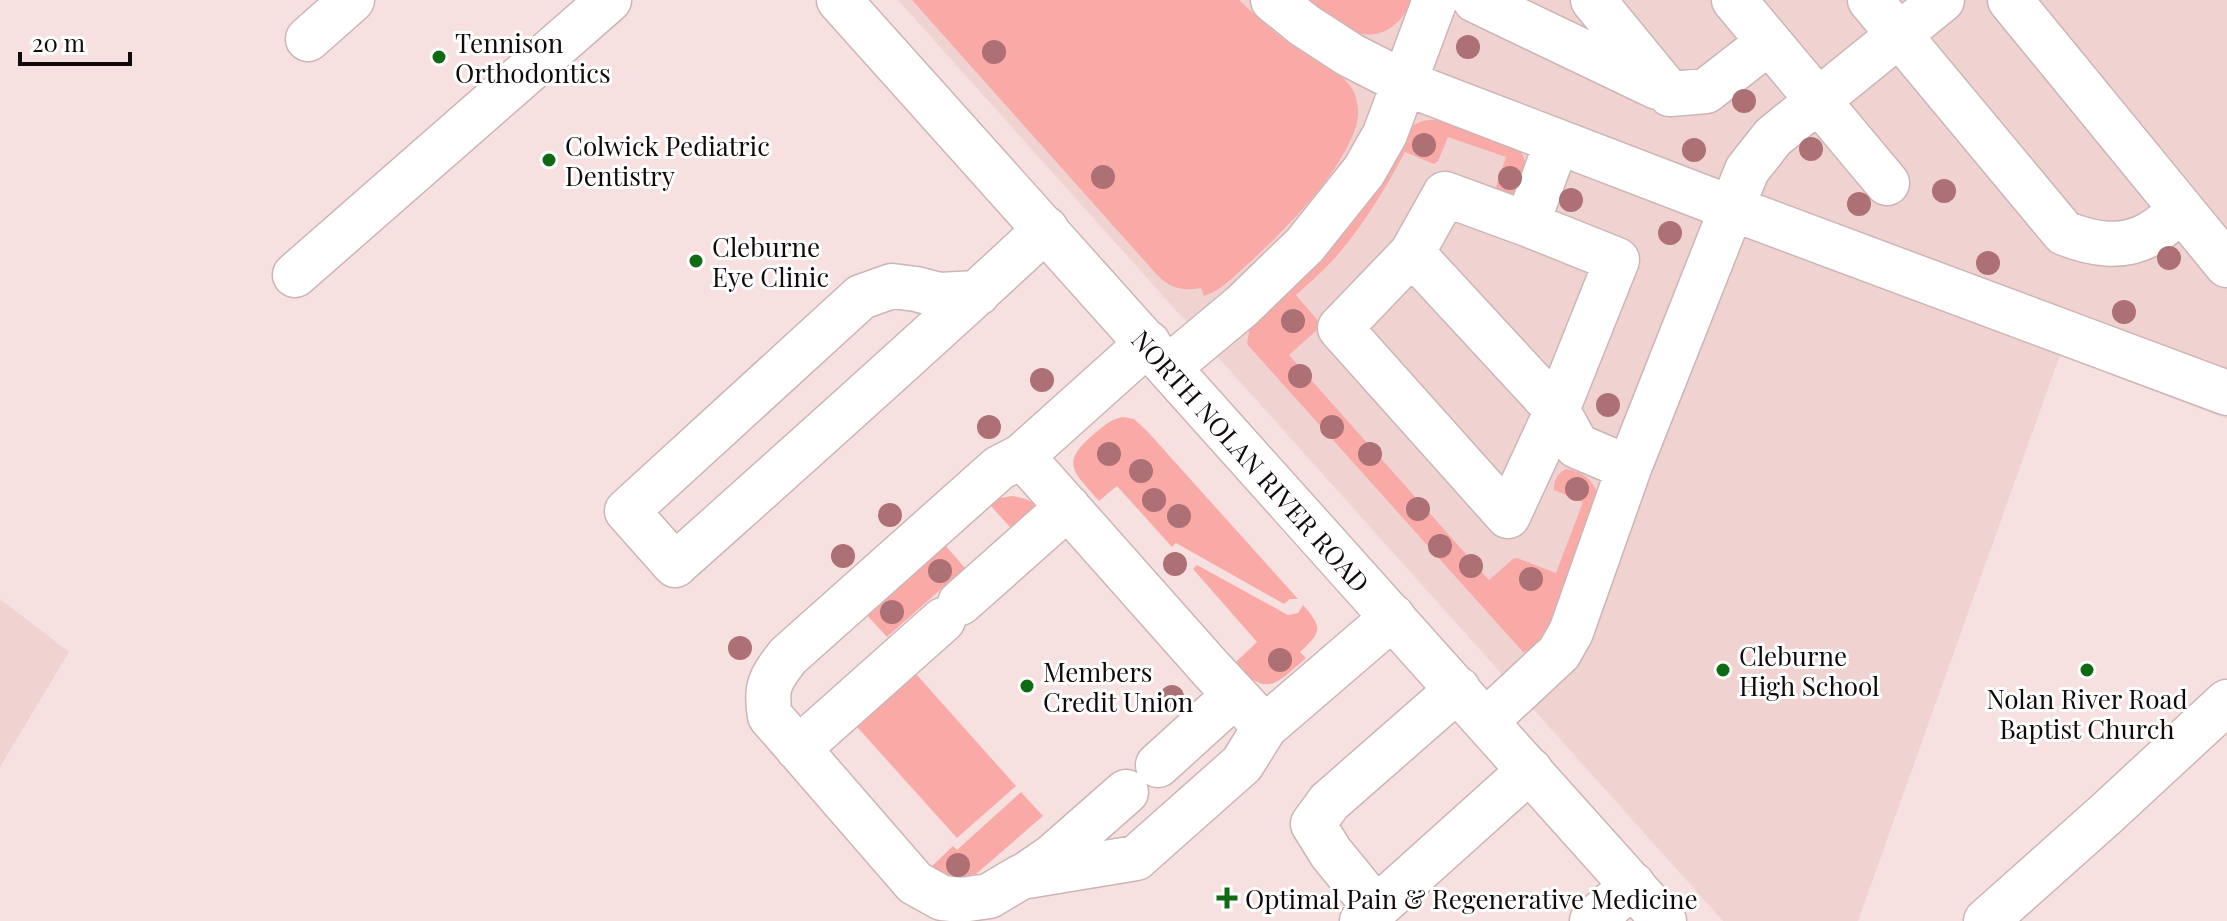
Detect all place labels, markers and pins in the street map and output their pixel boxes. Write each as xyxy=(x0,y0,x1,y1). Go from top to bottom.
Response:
place label: Tennison Orthodontics xyxy=(455,25,611,90)
marker: Tennison Orthodontics xyxy=(430,48,448,66)
place label: Colwick Pediatric Dentistry xyxy=(565,128,770,193)
marker: Colwick Pediatric Dentistry xyxy=(540,151,558,169)
place label: Cleburne Eye Clinic xyxy=(712,229,829,294)
marker: Cleburne Eye Clinic xyxy=(687,252,705,270)
place label: Cleburne High School xyxy=(1739,638,1879,703)
place label: Members Credit Union xyxy=(1043,654,1194,719)
marker: Cleburne High School xyxy=(1714,661,1732,679)
marker: Nolan River Road Baptist Church xyxy=(2078,661,2096,679)
marker: Members Credit Union xyxy=(1018,677,1036,695)
place label: Nolan River Road Baptist Church xyxy=(1986,681,2188,746)
place label: Optimal Pain & Regenerative Medicine xyxy=(1245,881,1698,916)
marker: Optimal Pain & Regenerative Medicine xyxy=(1216,887,1238,909)

